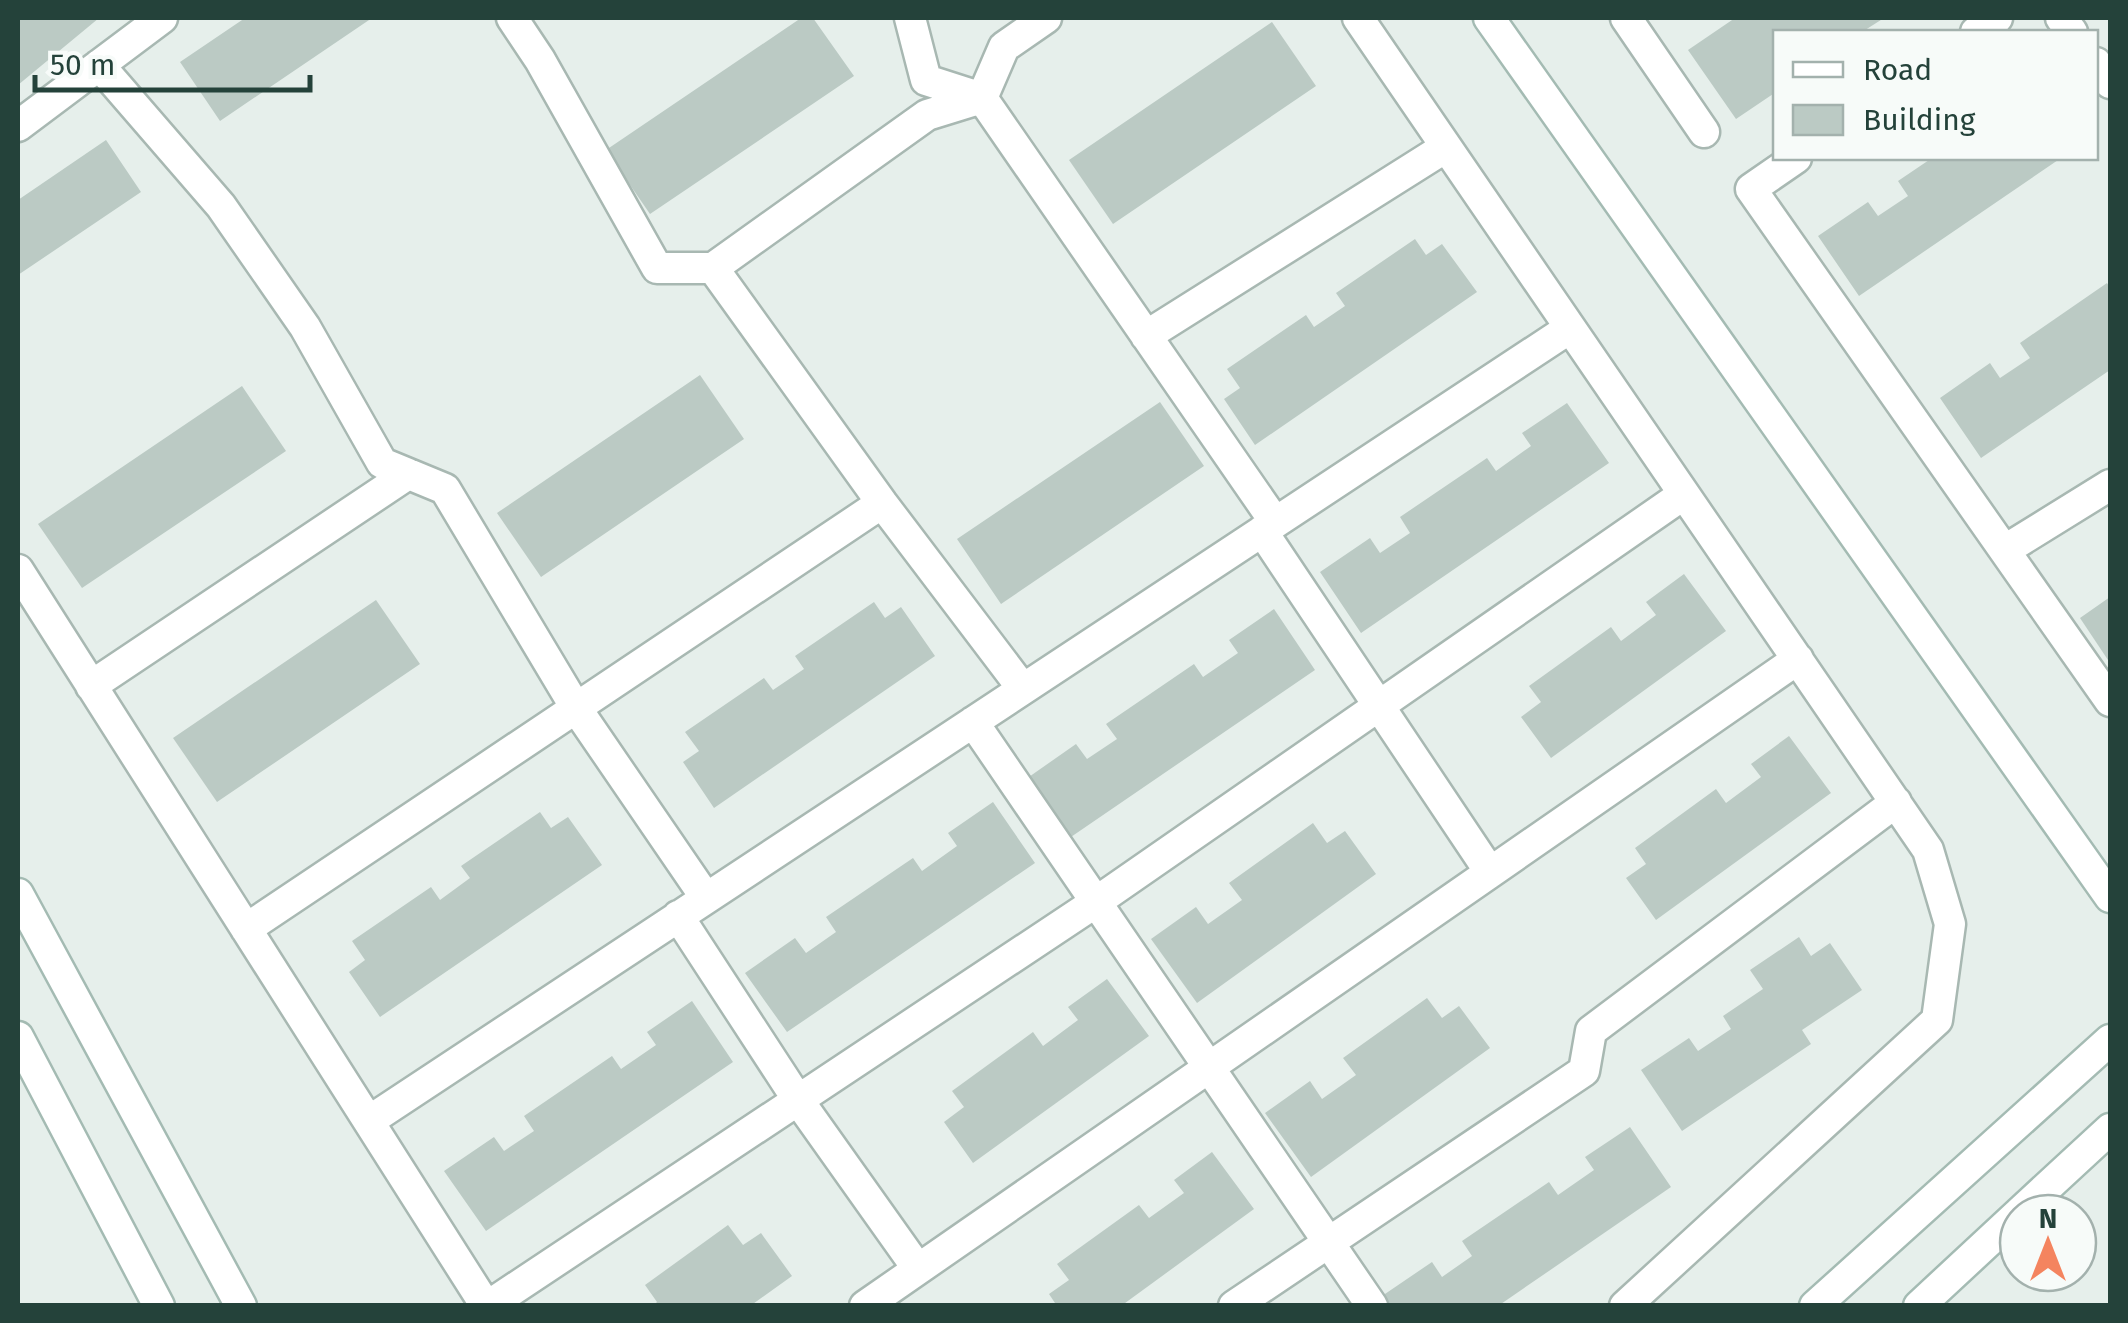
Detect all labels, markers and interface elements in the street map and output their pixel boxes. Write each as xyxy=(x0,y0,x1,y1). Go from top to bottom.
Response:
scale bar xyxy=(35,30,310,92)
legend xyxy=(1773,30,2098,160)
text: 50 m xyxy=(50,47,115,83)
text: Road xyxy=(1863,52,1932,88)
text: Building xyxy=(1863,102,1976,138)
north arrow xyxy=(1998,1193,2098,1293)
text: N xyxy=(2039,1202,2057,1235)

